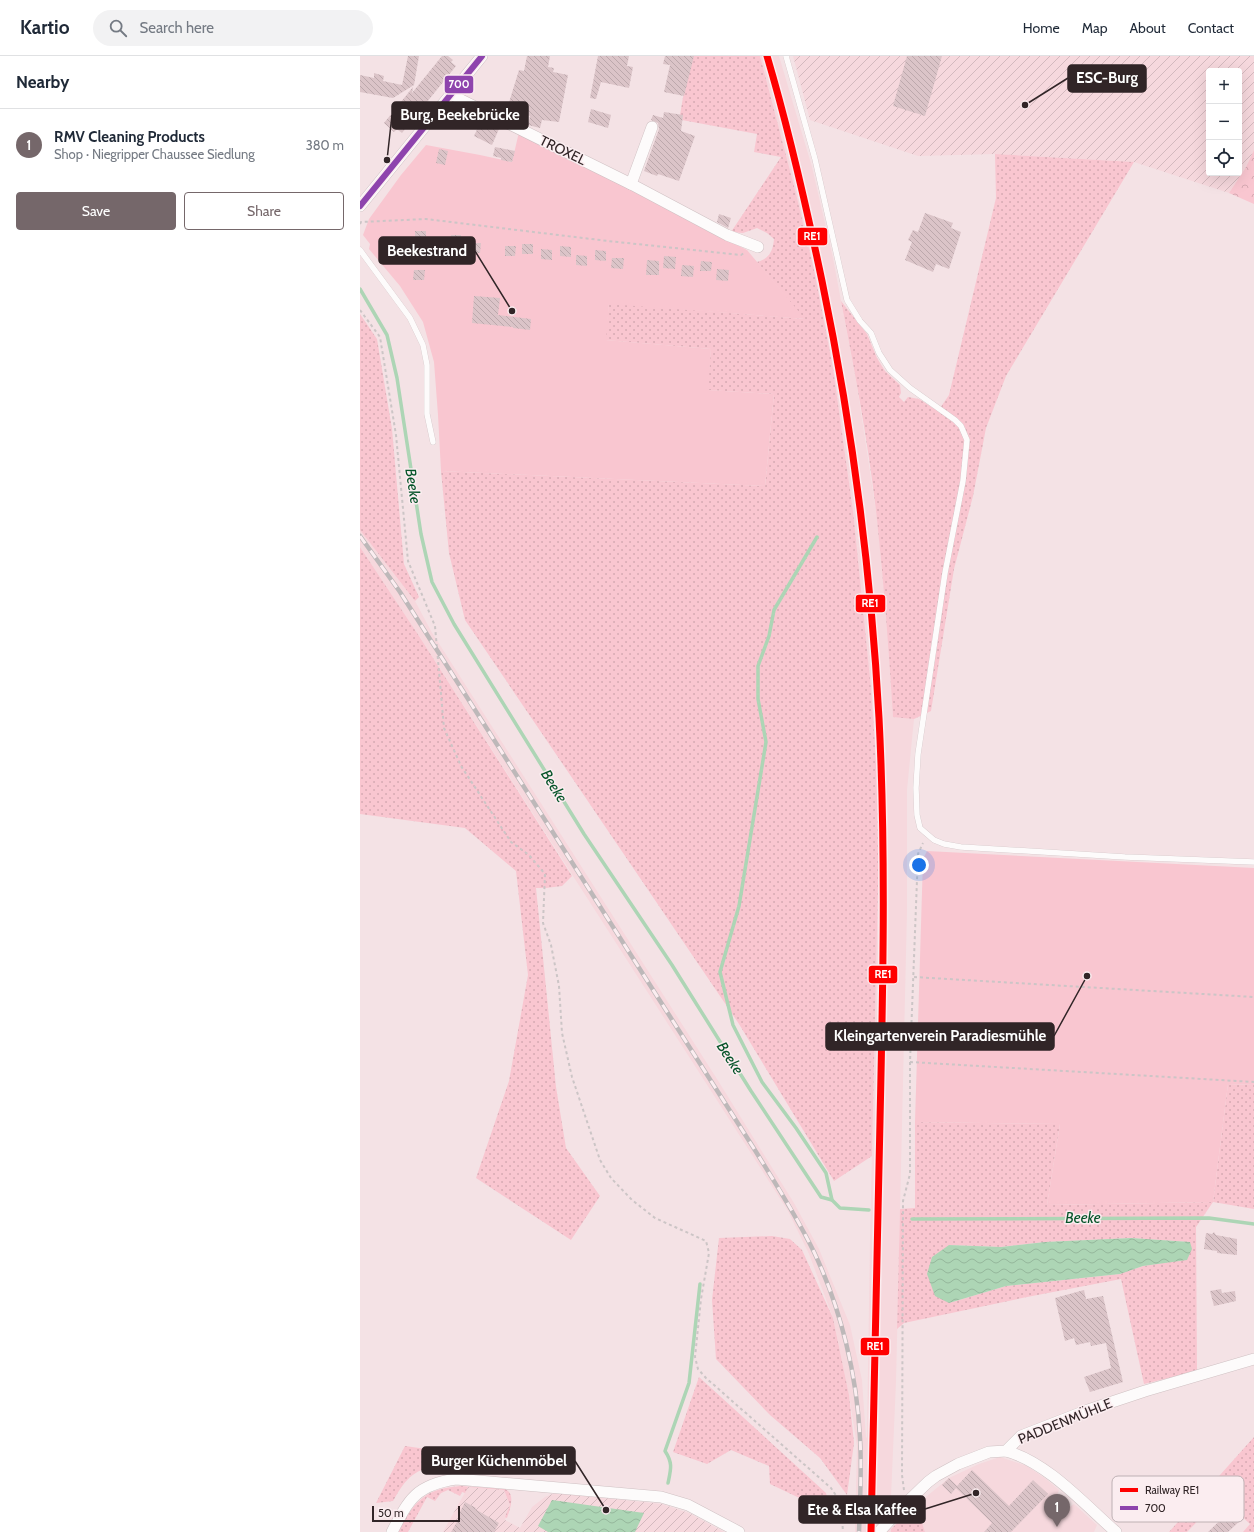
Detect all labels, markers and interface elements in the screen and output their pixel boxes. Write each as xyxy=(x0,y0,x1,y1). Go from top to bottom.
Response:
search box xyxy=(93,10,373,46)
text: Kartio xyxy=(20,16,69,39)
icon: search xyxy=(107,17,129,39)
text: Search here xyxy=(139,19,214,37)
text: Home xyxy=(1023,19,1060,37)
text: Map xyxy=(1082,19,1107,37)
text: About xyxy=(1129,19,1166,37)
text: Contact xyxy=(1188,19,1234,37)
callout: ESC-Burg xyxy=(1068,65,1146,92)
map controls xyxy=(1206,68,1242,176)
button: + xyxy=(1206,68,1242,104)
text: ESC-Burg xyxy=(1076,69,1138,87)
text: Nearby xyxy=(16,72,69,92)
line badge: 700 xyxy=(444,75,474,94)
text: 700 xyxy=(448,77,470,91)
callout: Burg, Beekebrücke xyxy=(392,102,528,129)
button: − xyxy=(1206,104,1242,140)
text: Burg, Beekebrücke xyxy=(400,106,520,124)
text: RMV Cleaning Products xyxy=(54,128,205,146)
street label: TROXEL xyxy=(537,131,589,169)
text: 1 xyxy=(27,137,31,153)
text: 380 m xyxy=(306,137,344,153)
button: locate xyxy=(1206,140,1242,176)
text: Shop · Niegripper Chaussee Siedlung xyxy=(54,146,255,162)
button: Save xyxy=(16,192,176,230)
button: Share xyxy=(184,192,344,230)
line badge: RE1 xyxy=(797,227,828,246)
text: RE1 xyxy=(803,229,821,243)
callout: Beekestrand xyxy=(379,237,475,264)
text: Beekestrand xyxy=(387,242,467,260)
water label: Beeke xyxy=(401,467,425,505)
line badge: RE1 xyxy=(855,594,886,613)
text: RE1 xyxy=(861,596,879,610)
water label: Beeke xyxy=(537,766,571,806)
your location xyxy=(909,855,929,875)
line badge: RE1 xyxy=(868,965,898,984)
text: RE1 xyxy=(874,967,892,981)
callout: Kleingartenverein Paradiesmühle xyxy=(826,1023,1054,1050)
text: Kleingartenverein Paradiesmühle xyxy=(834,1027,1047,1045)
water label: Beeke xyxy=(713,1038,747,1078)
water label: Beeke xyxy=(1065,1209,1101,1227)
line badge: RE1 xyxy=(860,1337,890,1356)
text: RE1 xyxy=(866,1339,884,1353)
street label: PADDENMÜHLE xyxy=(1015,1394,1115,1448)
callout: Burger Küchenmöbel xyxy=(422,1447,575,1474)
text: Burger Küchenmöbel xyxy=(431,1452,567,1470)
legend xyxy=(1112,1476,1244,1522)
text: Railway RE1 xyxy=(1145,1483,1199,1497)
pin: 1 xyxy=(1044,1494,1070,1527)
callout: Ete & Elsa Kaffee xyxy=(799,1496,925,1523)
text: Ete & Elsa Kaffee xyxy=(807,1501,917,1519)
text: 700 xyxy=(1145,1501,1166,1515)
scale bar xyxy=(372,1504,460,1523)
text: 50 m xyxy=(378,1506,404,1520)

